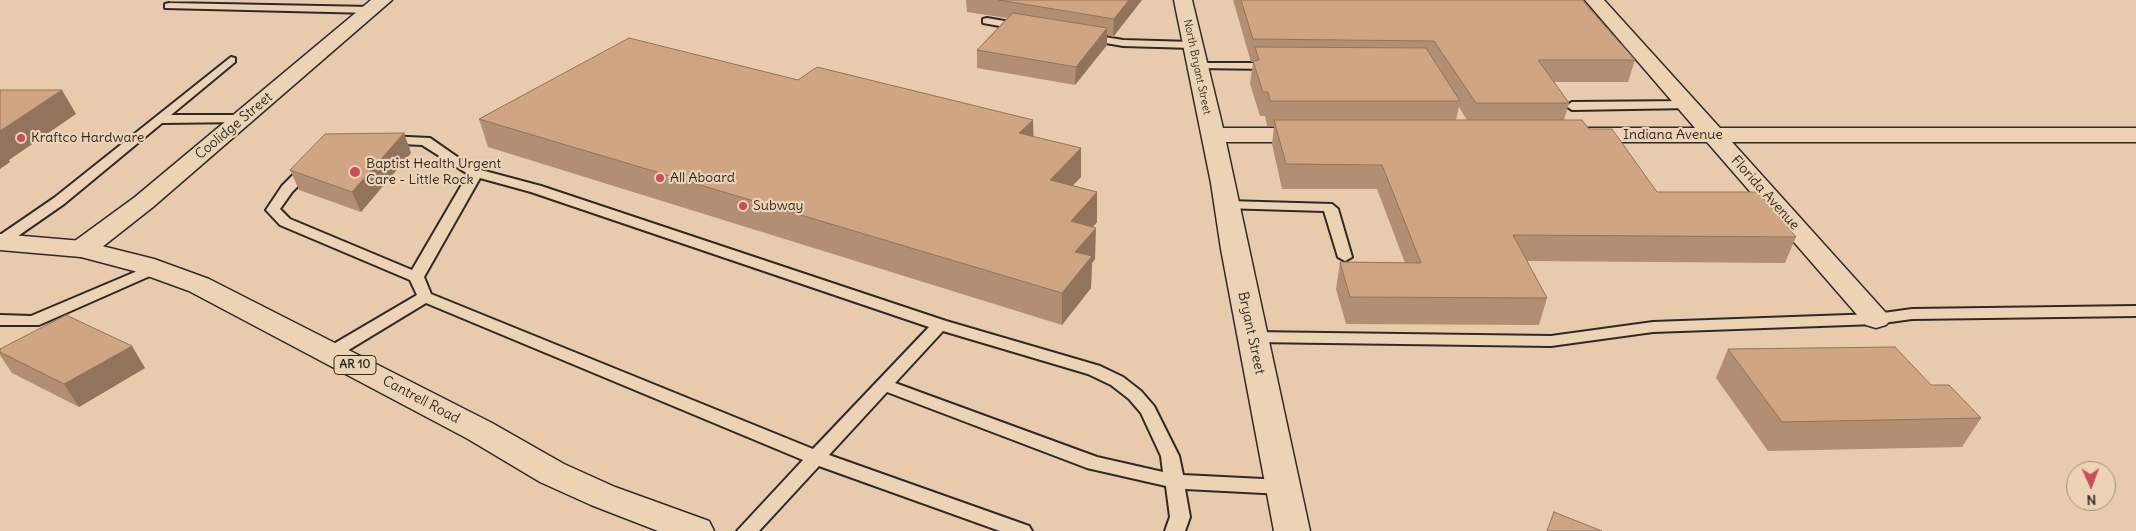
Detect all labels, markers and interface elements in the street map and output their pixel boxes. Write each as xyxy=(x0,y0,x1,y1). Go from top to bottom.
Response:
street label: North Bryant Street xyxy=(1180,18,1214,116)
street label: Coolidge Street xyxy=(192,89,276,163)
street label: Indiana Avenue xyxy=(1623,127,1723,143)
place label: Kraftco Hardware xyxy=(31,130,144,146)
marker: Kraftco Hardware xyxy=(15,132,27,144)
street label: Florida Avenue xyxy=(1727,152,1803,234)
place label: Baptist Health Urgent Care - Little Rock xyxy=(366,156,501,188)
marker: Baptist Health Urgent Care - Little Rock xyxy=(348,165,362,179)
place label: All Aboard xyxy=(670,170,735,186)
marker: All Aboard xyxy=(654,172,666,184)
place label: Subway xyxy=(753,198,804,214)
marker: Subway xyxy=(737,200,749,212)
street label: Bryant Street xyxy=(1234,290,1268,376)
road number: AR 10 xyxy=(334,356,376,374)
street label: Cantrell Road xyxy=(380,373,462,427)
north arrow xyxy=(2066,461,2116,511)
text: N xyxy=(2086,491,2097,509)

